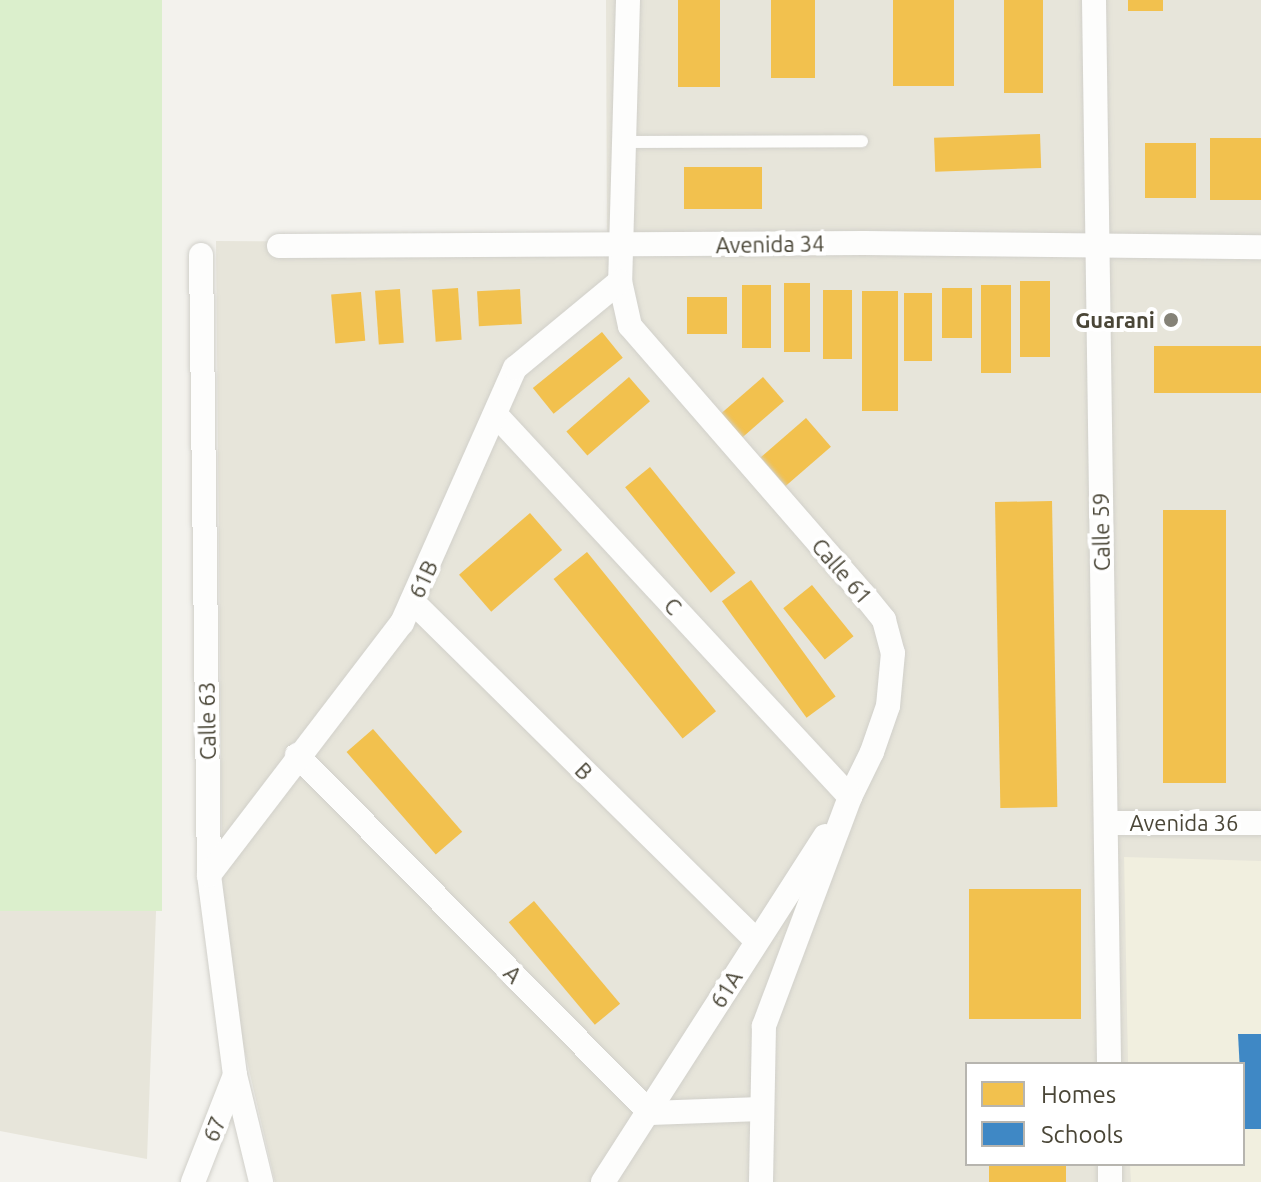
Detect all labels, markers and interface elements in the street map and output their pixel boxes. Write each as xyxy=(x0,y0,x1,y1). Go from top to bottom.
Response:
street label: Avenida 34 xyxy=(715,230,825,258)
place label: Guarani xyxy=(1075,307,1155,333)
marker: Guarani xyxy=(1162,311,1180,329)
street label: Calle 59 xyxy=(1087,493,1115,571)
street label: Calle 61 xyxy=(806,533,878,609)
street label: 61B xyxy=(403,556,443,602)
street label: C xyxy=(659,592,687,620)
street label: Calle 63 xyxy=(193,682,221,760)
street label: B xyxy=(570,757,598,785)
street label: Avenida 36 xyxy=(1130,810,1238,836)
street label: A xyxy=(499,960,527,988)
street label: 61A xyxy=(704,965,748,1013)
legend xyxy=(965,1062,1245,1166)
text: Homes xyxy=(1041,1081,1116,1108)
street label: 67 xyxy=(197,1113,231,1145)
text: Schools xyxy=(1041,1121,1123,1148)

